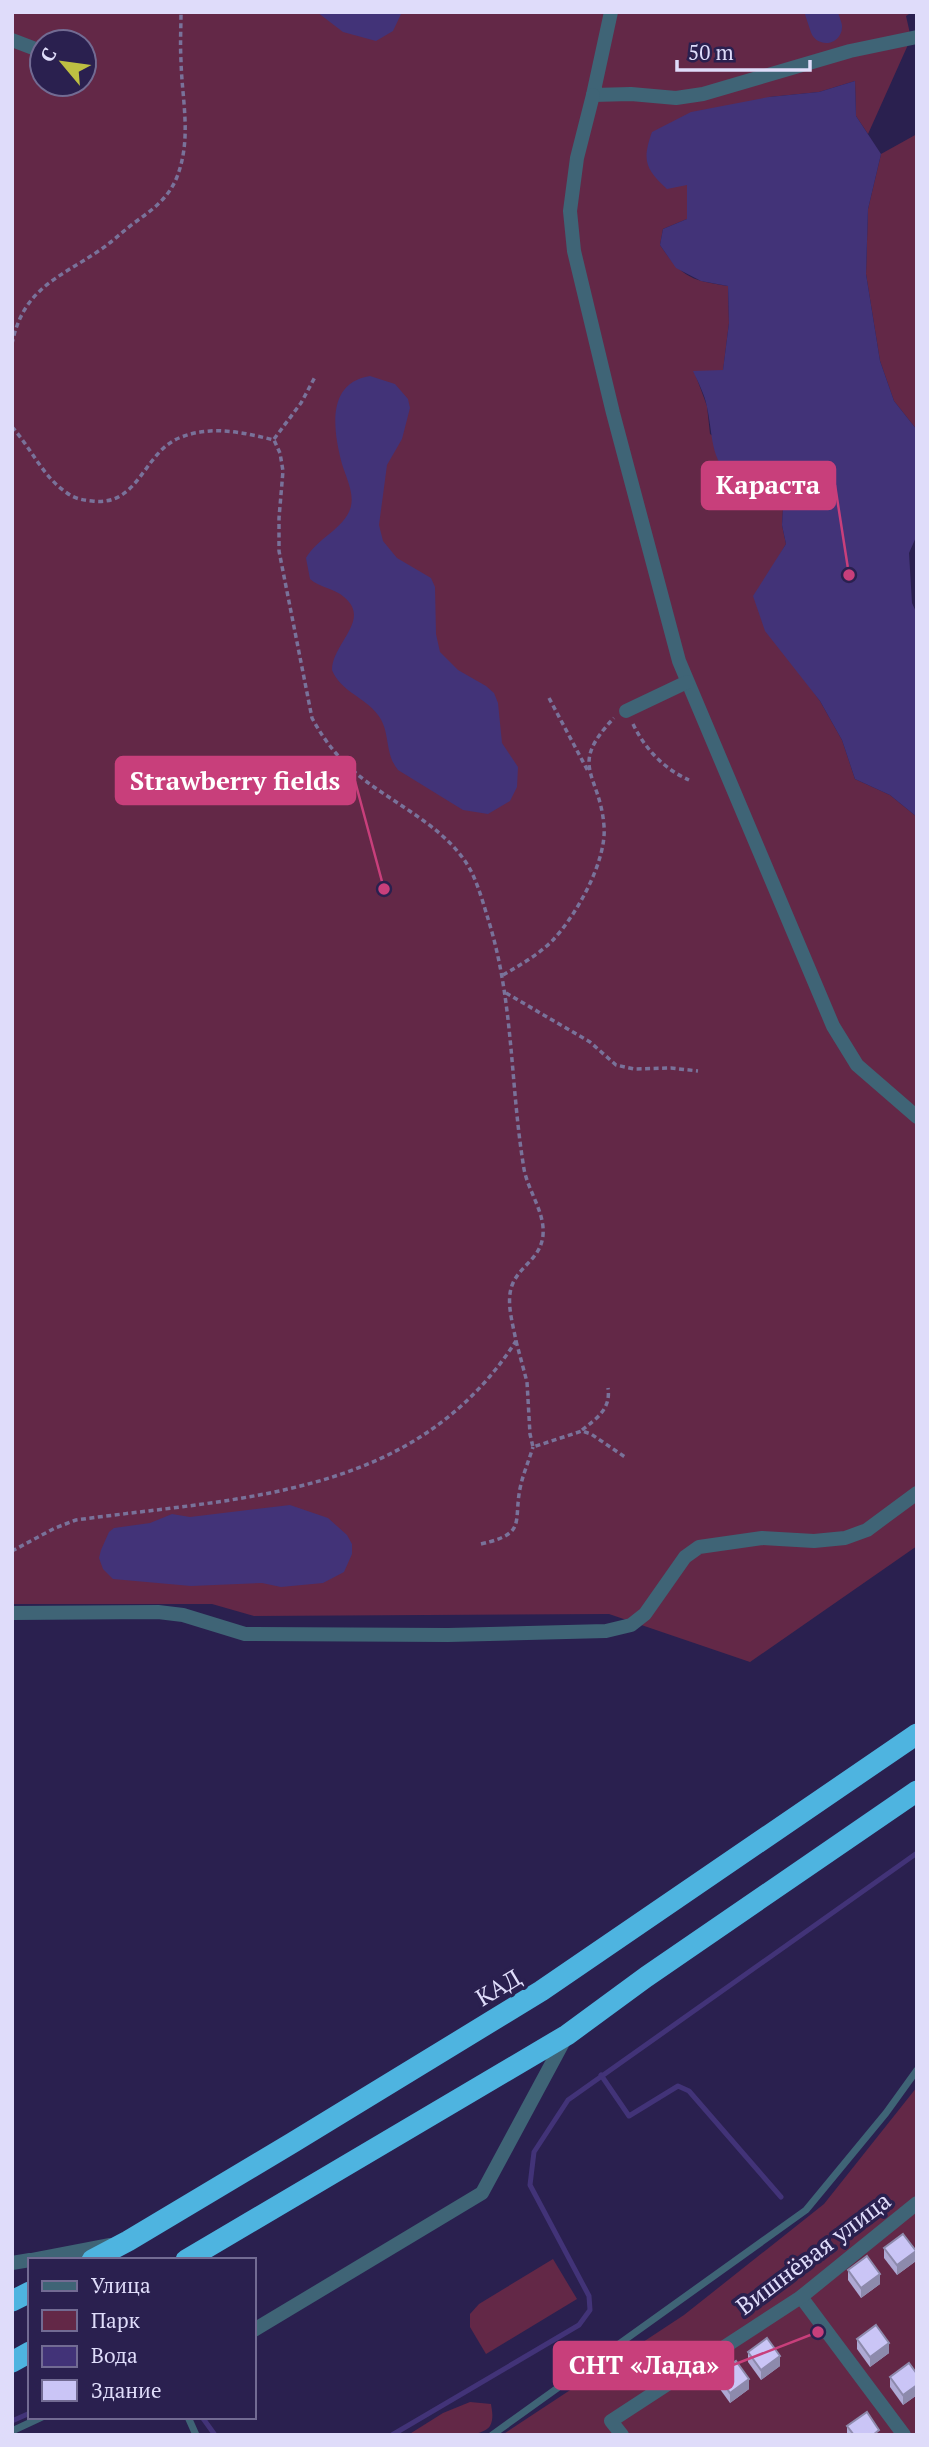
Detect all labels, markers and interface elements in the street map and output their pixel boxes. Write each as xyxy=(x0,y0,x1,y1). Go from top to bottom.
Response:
north arrow xyxy=(28,28,98,98)
scale bar xyxy=(677,28,810,72)
text: 50 m xyxy=(688,38,734,66)
text: С xyxy=(34,43,62,66)
callout: Караста xyxy=(702,462,835,509)
text: Караста xyxy=(716,467,821,501)
callout: Strawberry fields xyxy=(116,757,355,804)
text: Strawberry fields xyxy=(130,763,340,797)
street label: КАД xyxy=(469,1961,527,2013)
street label: Вишнёвая улица xyxy=(729,2184,897,2322)
legend xyxy=(28,2258,256,2419)
text: Улица xyxy=(91,2271,151,2299)
text: Парк xyxy=(91,2306,141,2334)
text: Вода xyxy=(91,2341,138,2369)
callout: СНТ «Лада» xyxy=(554,2342,733,2389)
text: СНТ «Лада» xyxy=(569,2347,719,2381)
text: Здание xyxy=(91,2376,162,2404)

